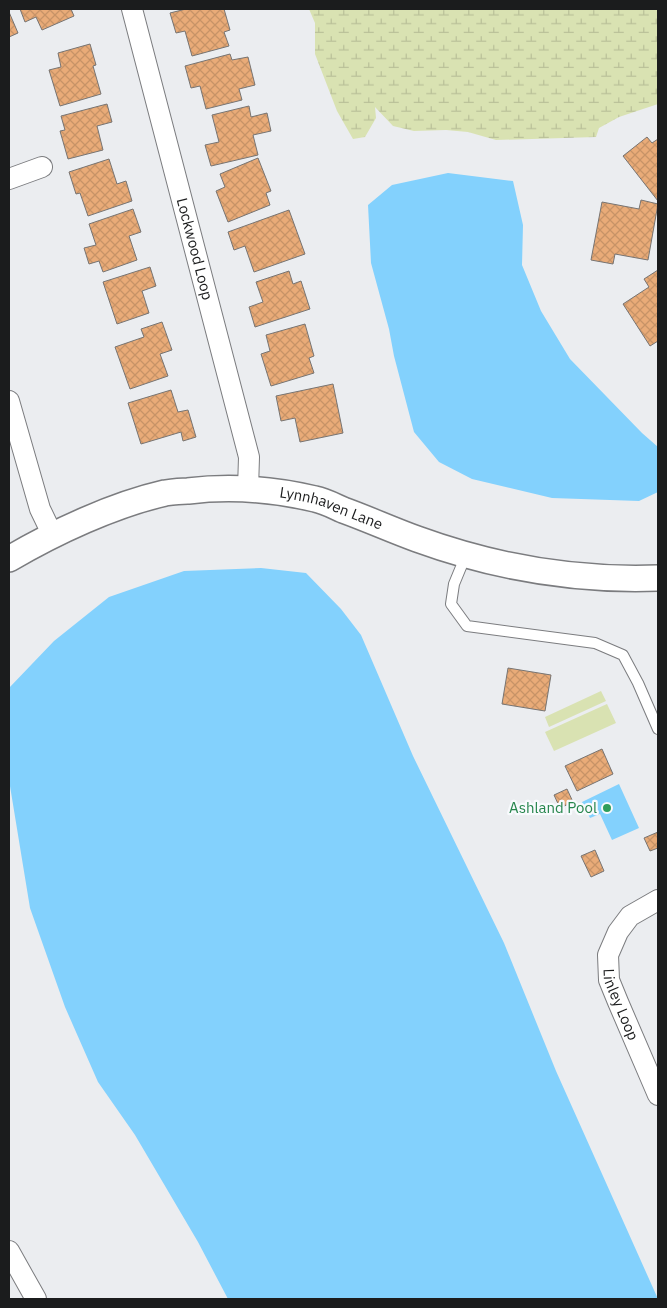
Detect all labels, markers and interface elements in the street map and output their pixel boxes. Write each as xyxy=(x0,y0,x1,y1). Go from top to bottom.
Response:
street label: Lockwood Loop xyxy=(173,196,218,302)
street label: Lynnhaven Lane xyxy=(278,482,386,534)
place label: Ashland Pool xyxy=(509,798,597,817)
marker: Ashland Pool xyxy=(601,802,613,814)
street label: Linley Loop xyxy=(600,968,643,1043)

